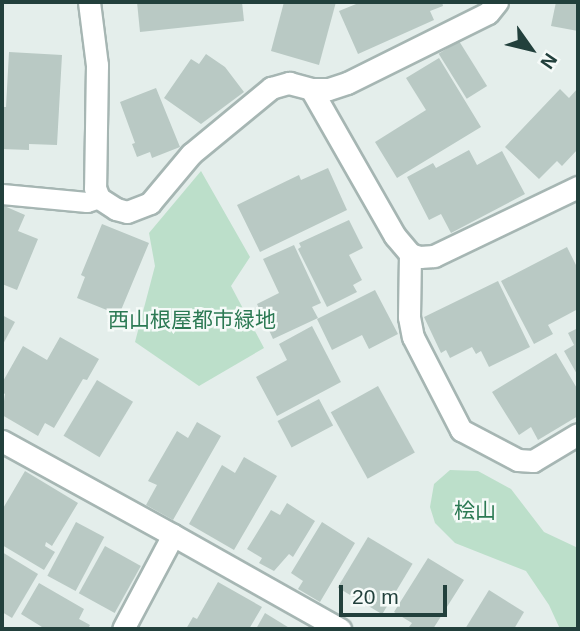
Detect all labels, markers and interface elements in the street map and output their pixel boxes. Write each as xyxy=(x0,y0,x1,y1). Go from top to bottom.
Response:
north arrow xyxy=(496,14,566,84)
text: N xyxy=(536,49,561,73)
park label: 西山根屋都市緑地 xyxy=(108,307,276,333)
park label: 桧山 xyxy=(454,498,496,524)
scale bar xyxy=(342,572,450,616)
text: 20 m xyxy=(352,585,399,608)

